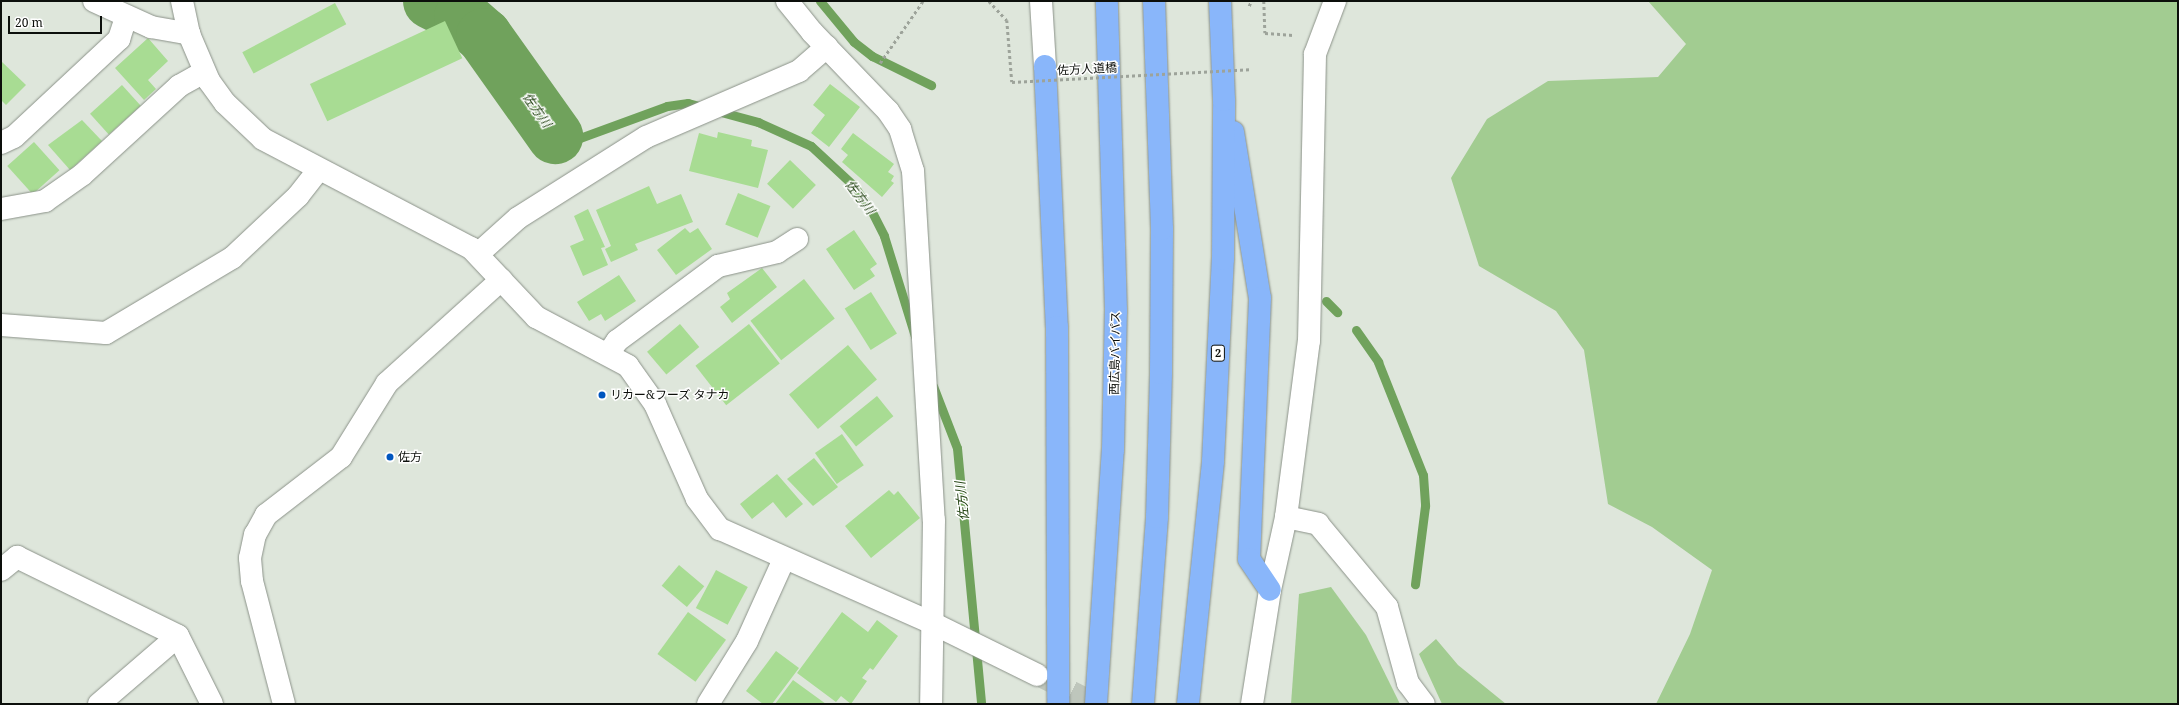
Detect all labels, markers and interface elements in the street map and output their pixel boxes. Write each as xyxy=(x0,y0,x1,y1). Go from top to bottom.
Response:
scale bar xyxy=(10,8,104,34)
text: 20 m xyxy=(15,14,43,31)
street label: 佐方人道橋 xyxy=(1057,60,1117,78)
water label: 佐方川 xyxy=(519,90,555,130)
water label: 佐方川 xyxy=(842,177,878,217)
street label: 西広島バイパス xyxy=(1107,311,1123,395)
road number: 2 xyxy=(1210,344,1226,362)
place label: リカー&フーズ タナカ xyxy=(610,388,730,402)
marker: リカー&フーズ タナカ xyxy=(597,390,607,400)
place label: 佐方 xyxy=(398,450,422,464)
marker: 佐方 xyxy=(385,452,395,462)
water label: 佐方川 xyxy=(952,481,972,521)

